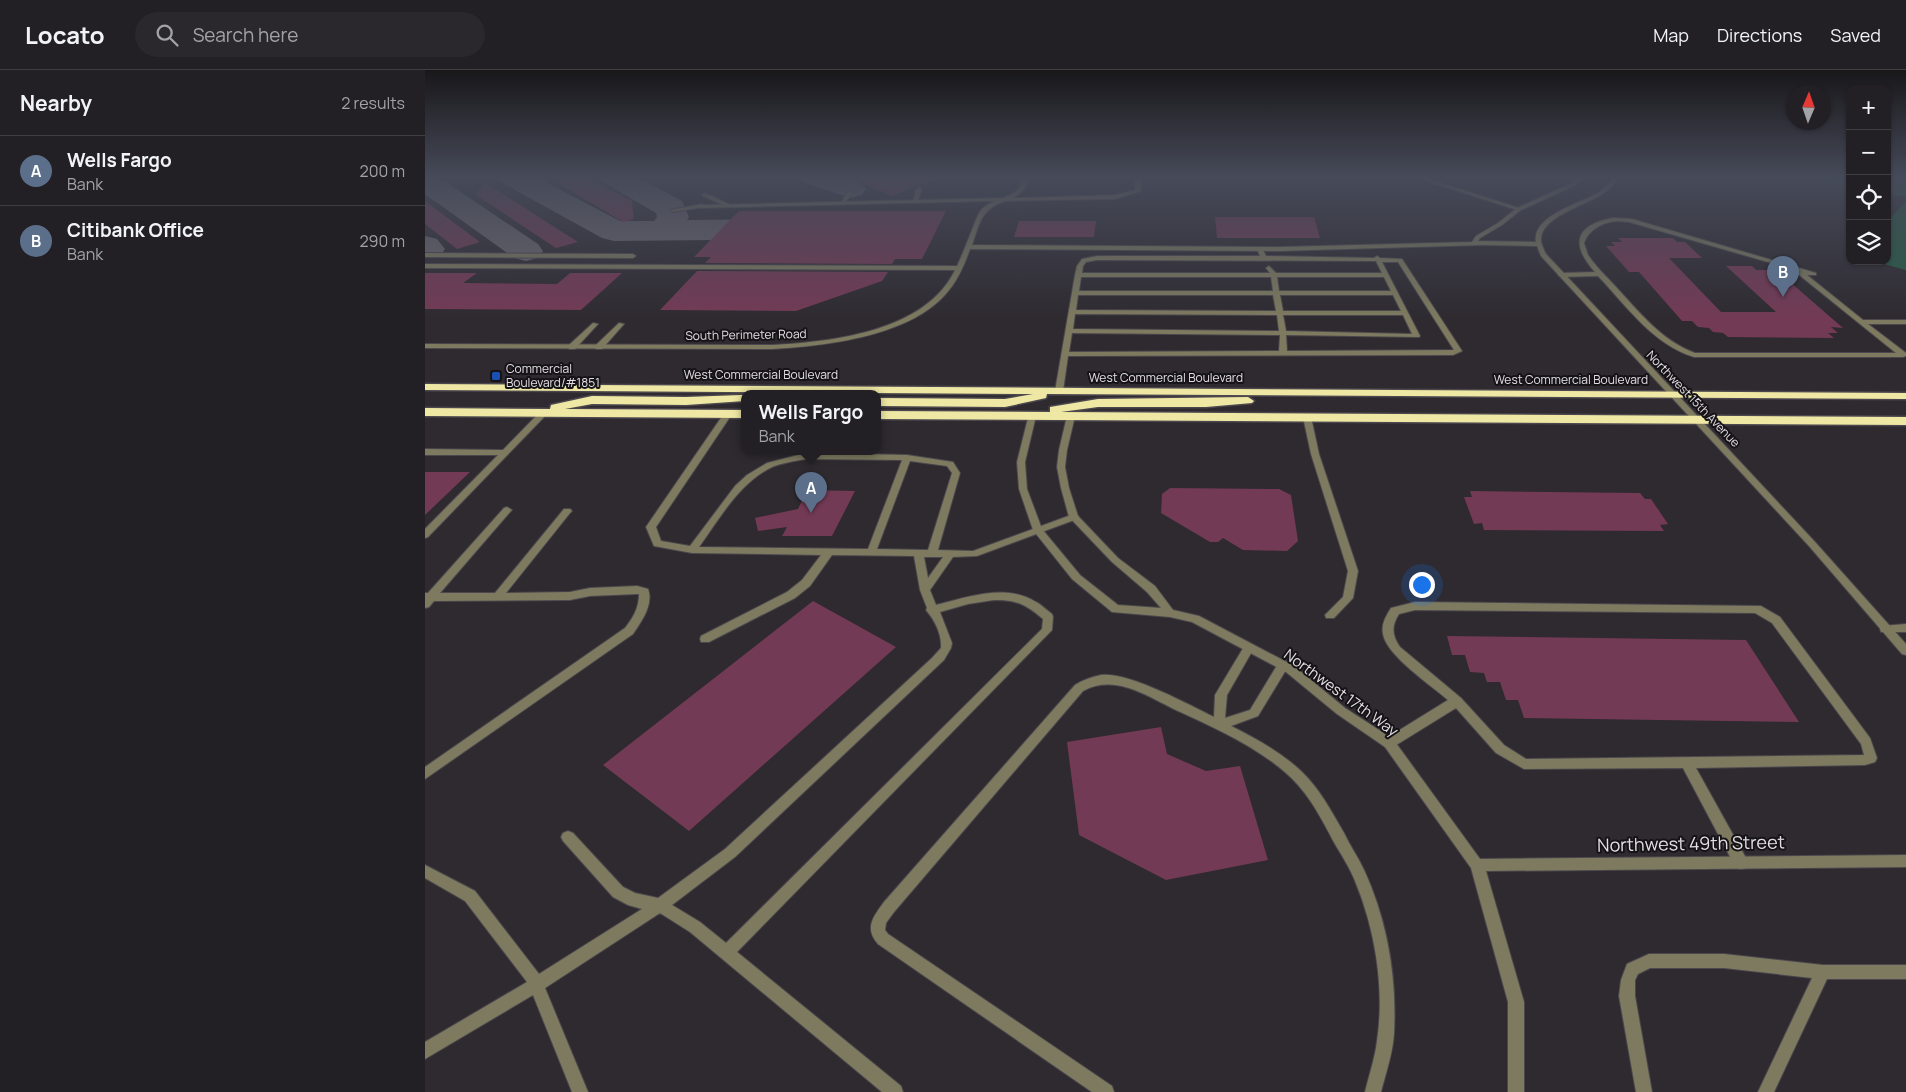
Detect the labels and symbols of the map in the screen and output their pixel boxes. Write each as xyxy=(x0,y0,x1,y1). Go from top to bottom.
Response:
north arrow xyxy=(1786,85,1831,130)
pin: B xyxy=(1767,256,1799,297)
street label: South Perimeter Road xyxy=(685,325,807,344)
street label: Northwest 15th Avenue xyxy=(1643,347,1744,451)
place label: Commercial Boulevard/#1851 xyxy=(506,360,600,391)
street label: West Commercial Boulevard xyxy=(684,366,838,383)
street label: West Commercial Boulevard xyxy=(1089,369,1243,386)
marker: Commercial Boulevard/#1851 xyxy=(490,370,502,382)
street label: West Commercial Boulevard xyxy=(1494,371,1648,388)
pin: A xyxy=(795,472,827,513)
your location xyxy=(1409,572,1435,598)
street label: Northwest 17th Way xyxy=(1280,644,1403,741)
street label: Northwest 49th Street xyxy=(1597,829,1785,857)

